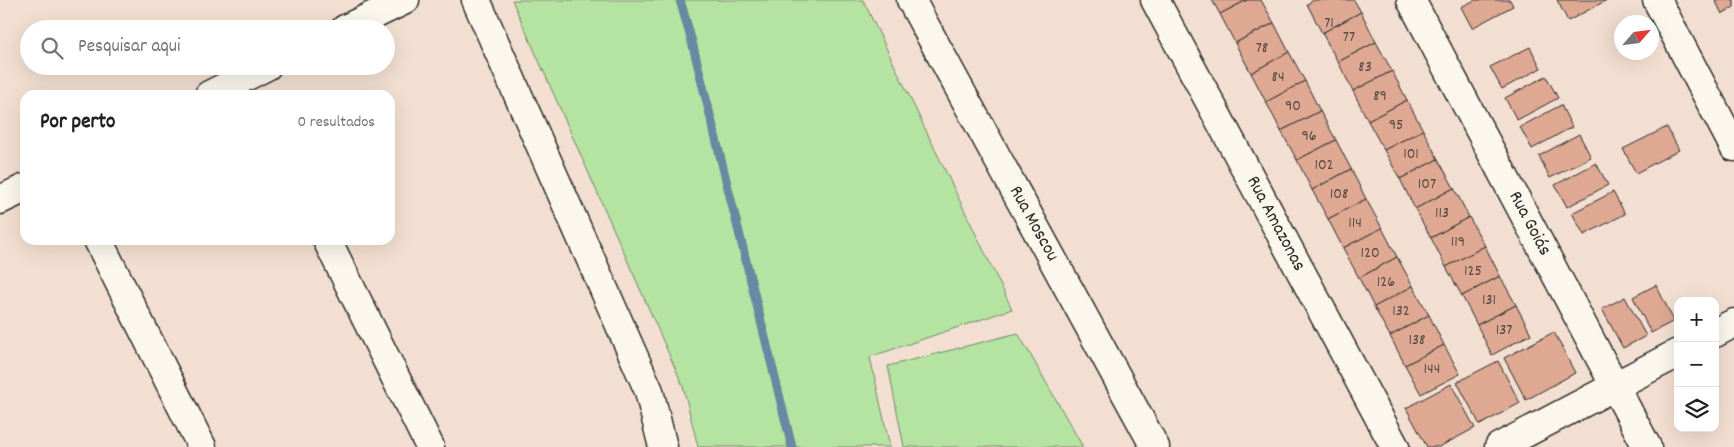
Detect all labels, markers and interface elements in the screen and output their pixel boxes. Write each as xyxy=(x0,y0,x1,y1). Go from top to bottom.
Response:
house number: 71 xyxy=(1324,12,1334,35)
north arrow xyxy=(1614,15,1659,60)
search box xyxy=(20,20,395,75)
house number: 77 xyxy=(1343,26,1355,49)
icon: search xyxy=(38,34,66,62)
text: Pesquisar aqui xyxy=(78,34,180,61)
house number: 78 xyxy=(1256,37,1268,60)
house number: 83 xyxy=(1358,56,1372,79)
house number: 84 xyxy=(1271,66,1285,89)
house number: 89 xyxy=(1373,85,1387,108)
house number: 90 xyxy=(1285,95,1301,118)
text: Por perto xyxy=(40,108,115,138)
text: 0 resultados xyxy=(297,111,375,134)
house number: 95 xyxy=(1389,114,1403,137)
house number: 96 xyxy=(1301,125,1317,148)
house number: 101 xyxy=(1403,143,1419,166)
house number: 102 xyxy=(1314,154,1334,177)
street label: Rua Amazonas xyxy=(1239,172,1311,276)
house number: 107 xyxy=(1418,173,1436,196)
street label: Rua Moscou xyxy=(1001,181,1065,267)
house number: 108 xyxy=(1330,183,1348,206)
street label: Rua Goiás xyxy=(1501,187,1557,261)
house number: 113 xyxy=(1435,202,1449,225)
house number: 114 xyxy=(1348,212,1362,235)
house number: 119 xyxy=(1451,231,1465,254)
house number: 120 xyxy=(1360,242,1380,265)
house number: 125 xyxy=(1464,260,1482,283)
house number: 126 xyxy=(1377,271,1395,294)
house number: 131 xyxy=(1482,289,1496,312)
map controls xyxy=(1674,297,1719,432)
button: + xyxy=(1674,297,1719,342)
house number: 132 xyxy=(1392,300,1410,323)
house number: 137 xyxy=(1496,319,1512,342)
house number: 138 xyxy=(1408,329,1426,352)
button: − xyxy=(1674,342,1719,387)
house number: 144 xyxy=(1424,358,1440,381)
button: layers xyxy=(1674,387,1719,432)

